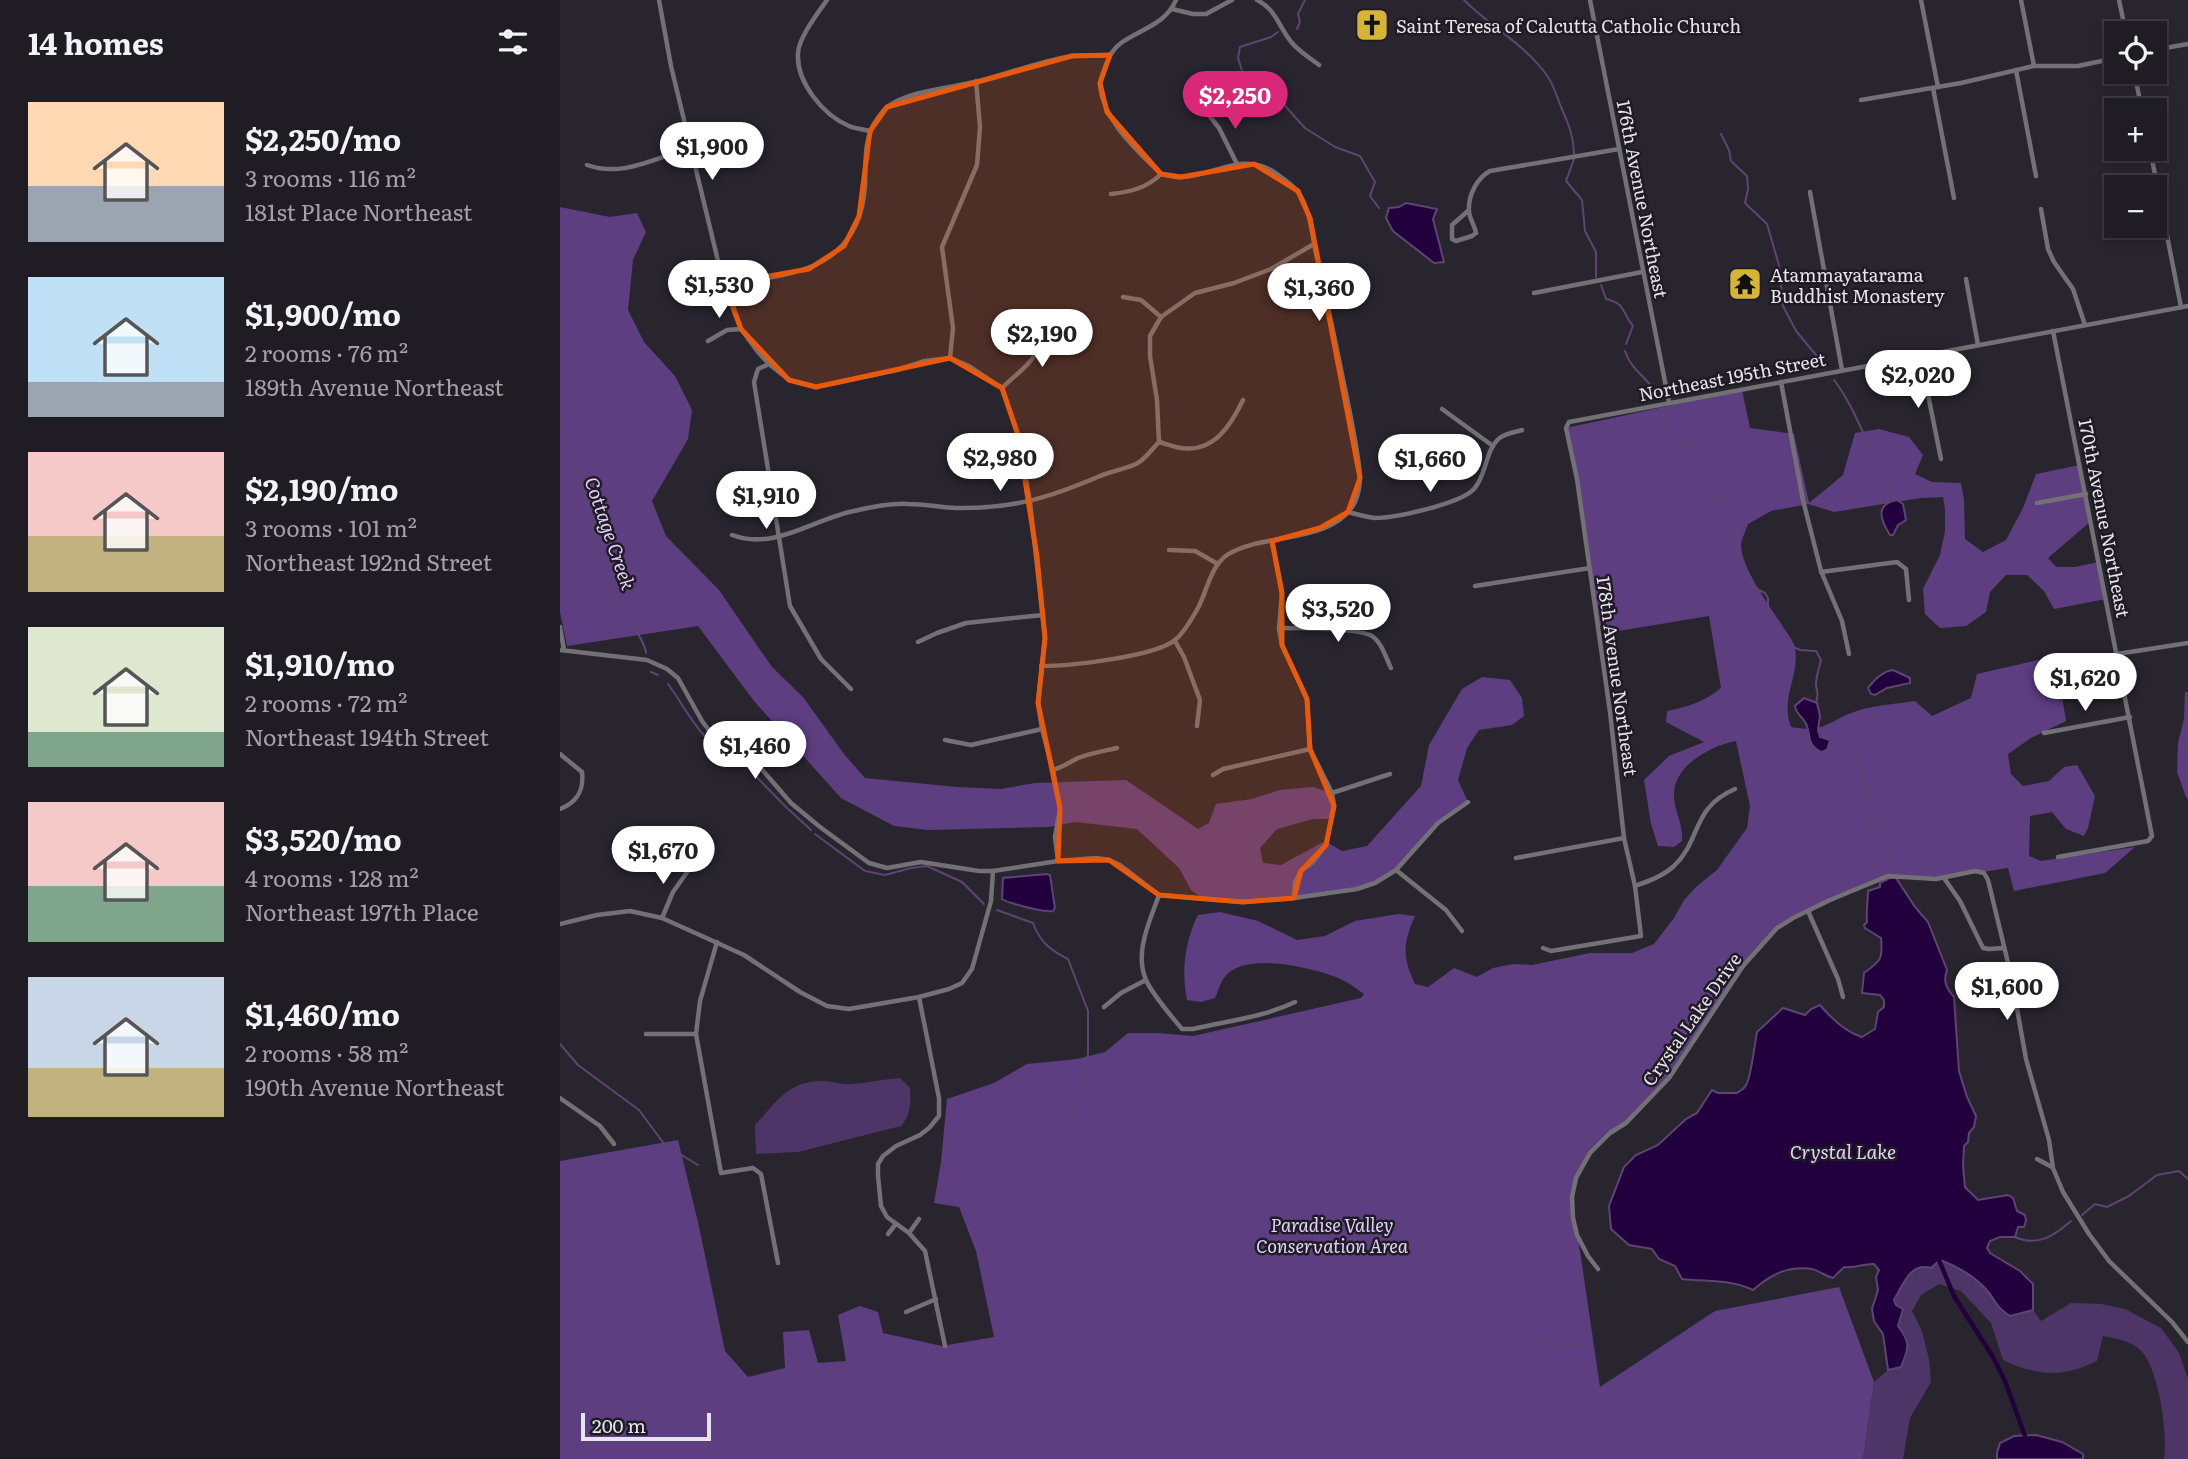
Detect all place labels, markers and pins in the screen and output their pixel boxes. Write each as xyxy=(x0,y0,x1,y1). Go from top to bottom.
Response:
church icon: Saint Teresa of Calcutta Catholic Church xyxy=(1353,6,1391,44)
place label: Saint Teresa of Calcutta Catholic Church xyxy=(1396,12,1741,39)
pin: $2,250 xyxy=(1178,72,1292,131)
pin: $1,900 xyxy=(655,122,769,182)
pin: $1,530 xyxy=(662,260,776,320)
place label: Atammayatarama Buddhist Monastery xyxy=(1770,261,1945,309)
pin: $1,360 xyxy=(1262,264,1376,323)
temple icon: Atammayatarama Buddhist Monastery xyxy=(1726,265,1764,303)
pin: $2,190 xyxy=(985,310,1099,369)
pin: $2,020 xyxy=(1861,350,1975,410)
pin: $2,980 xyxy=(943,434,1057,493)
pin: $1,660 xyxy=(1373,434,1487,494)
pin: $1,910 xyxy=(709,472,823,531)
pin: $3,520 xyxy=(1281,584,1395,644)
pin: $1,620 xyxy=(2028,654,2142,713)
pin: $1,460 xyxy=(698,722,812,781)
pin: $1,670 xyxy=(606,826,720,886)
pin: $1,600 xyxy=(1950,962,2064,1022)

